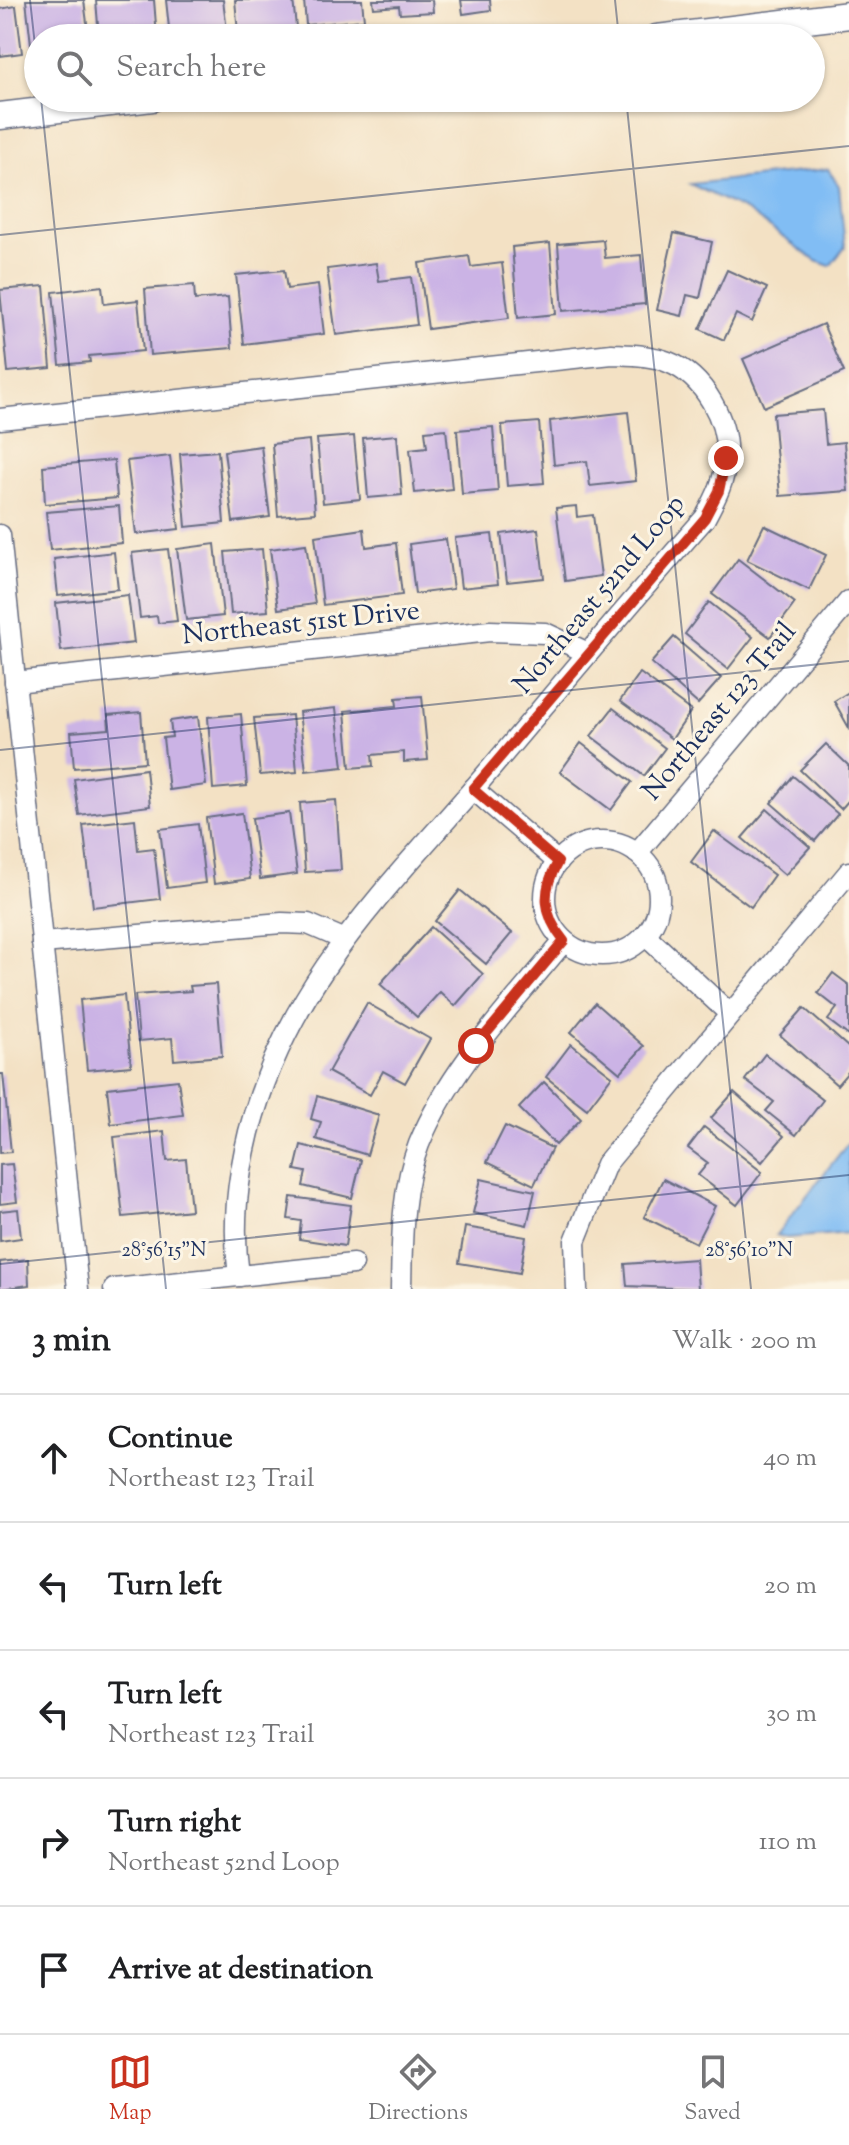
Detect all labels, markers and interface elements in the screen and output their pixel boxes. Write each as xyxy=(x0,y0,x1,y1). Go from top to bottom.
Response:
search box xyxy=(24,24,825,112)
icon: search xyxy=(52,46,96,90)
text: Search here xyxy=(116,47,266,90)
route end xyxy=(708,440,744,476)
street label: Northeast 52nd Loop xyxy=(504,487,696,703)
street label: Northeast 51st Drive xyxy=(180,592,422,656)
street label: Northeast 123 Trail xyxy=(633,614,807,810)
route start xyxy=(458,1028,494,1064)
text: 28°56'15"N xyxy=(122,1237,206,1266)
text: 28°56'10"N xyxy=(705,1237,793,1266)
text: 3 min xyxy=(32,1317,111,1366)
text: Walk · 200 m xyxy=(672,1323,817,1360)
text: Continue xyxy=(108,1418,233,1461)
icon: ahead xyxy=(32,1436,76,1480)
text: 40 m xyxy=(763,1440,817,1477)
text: Northeast 123 Trail xyxy=(108,1461,314,1498)
icon: left xyxy=(32,1564,76,1608)
text: Turn left xyxy=(108,1565,222,1608)
text: 20 m xyxy=(764,1568,817,1605)
text: Turn left xyxy=(108,1674,222,1717)
icon: left xyxy=(32,1692,76,1736)
text: 30 m xyxy=(766,1696,817,1733)
text: Northeast 123 Trail xyxy=(108,1717,314,1754)
text: Turn right xyxy=(108,1802,241,1845)
icon: right xyxy=(32,1820,76,1864)
text: 110 m xyxy=(759,1824,817,1861)
text: Northeast 52nd Loop xyxy=(108,1845,340,1882)
icon: arrive xyxy=(32,1948,76,1992)
text: Arrive at destination xyxy=(108,1949,373,1992)
tab: Map xyxy=(108,2050,152,2130)
tab: Directions xyxy=(369,2050,468,2130)
tab: Saved xyxy=(684,2050,741,2130)

